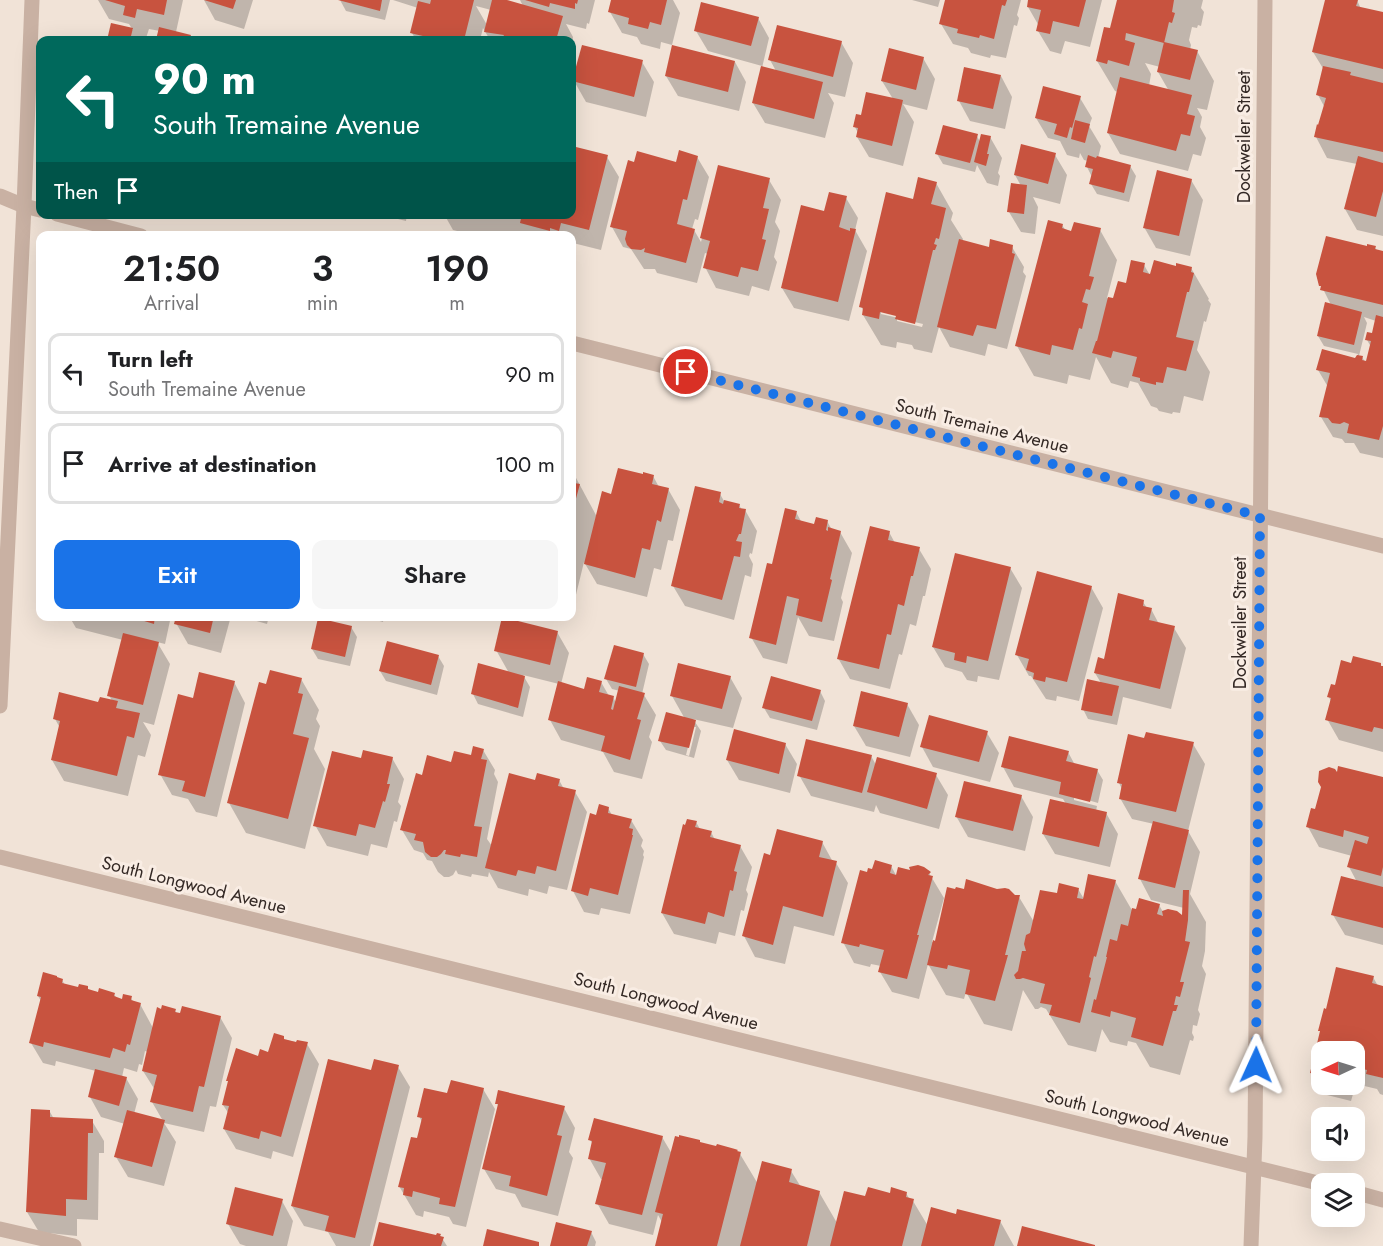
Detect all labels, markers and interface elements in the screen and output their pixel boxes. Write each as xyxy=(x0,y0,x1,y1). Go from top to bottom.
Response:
text: 90 m xyxy=(153,49,256,110)
icon: left xyxy=(54,60,132,138)
street label: Dockweiler Street xyxy=(1231,70,1257,203)
text: South Tremaine Avenue xyxy=(153,105,420,144)
icon: arrive xyxy=(111,174,144,207)
text: Then xyxy=(54,175,99,207)
text: 21:50 xyxy=(123,242,220,294)
text: 3 xyxy=(312,242,333,294)
text: 190 xyxy=(425,242,489,294)
text: Arrival xyxy=(144,289,199,318)
text: min xyxy=(307,289,338,318)
text: m xyxy=(449,289,465,318)
text: Turn left xyxy=(108,343,193,375)
pin xyxy=(660,346,711,397)
icon: arrive xyxy=(669,355,702,388)
icon: left xyxy=(57,357,90,390)
text: 90 m xyxy=(505,358,555,390)
text: South Tremaine Avenue xyxy=(108,375,306,404)
street label: South Tremaine Avenue xyxy=(893,392,1071,460)
icon: arrive xyxy=(57,447,90,480)
text: Arrive at destination xyxy=(108,448,317,480)
text: 100 m xyxy=(495,448,555,480)
button: Exit xyxy=(54,540,300,609)
button: Share xyxy=(312,540,558,609)
street label: Dockweiler Street xyxy=(1227,556,1253,689)
street label: South Longwood Avenue xyxy=(99,849,289,921)
street label: South Longwood Avenue xyxy=(571,965,761,1037)
position arrow xyxy=(1224,1033,1288,1097)
north arrow xyxy=(1311,1041,1365,1095)
map controls xyxy=(1311,1041,1365,1227)
street label: South Longwood Avenue xyxy=(1042,1082,1232,1154)
button: sound xyxy=(1311,1107,1365,1161)
button: layers xyxy=(1311,1173,1365,1227)

